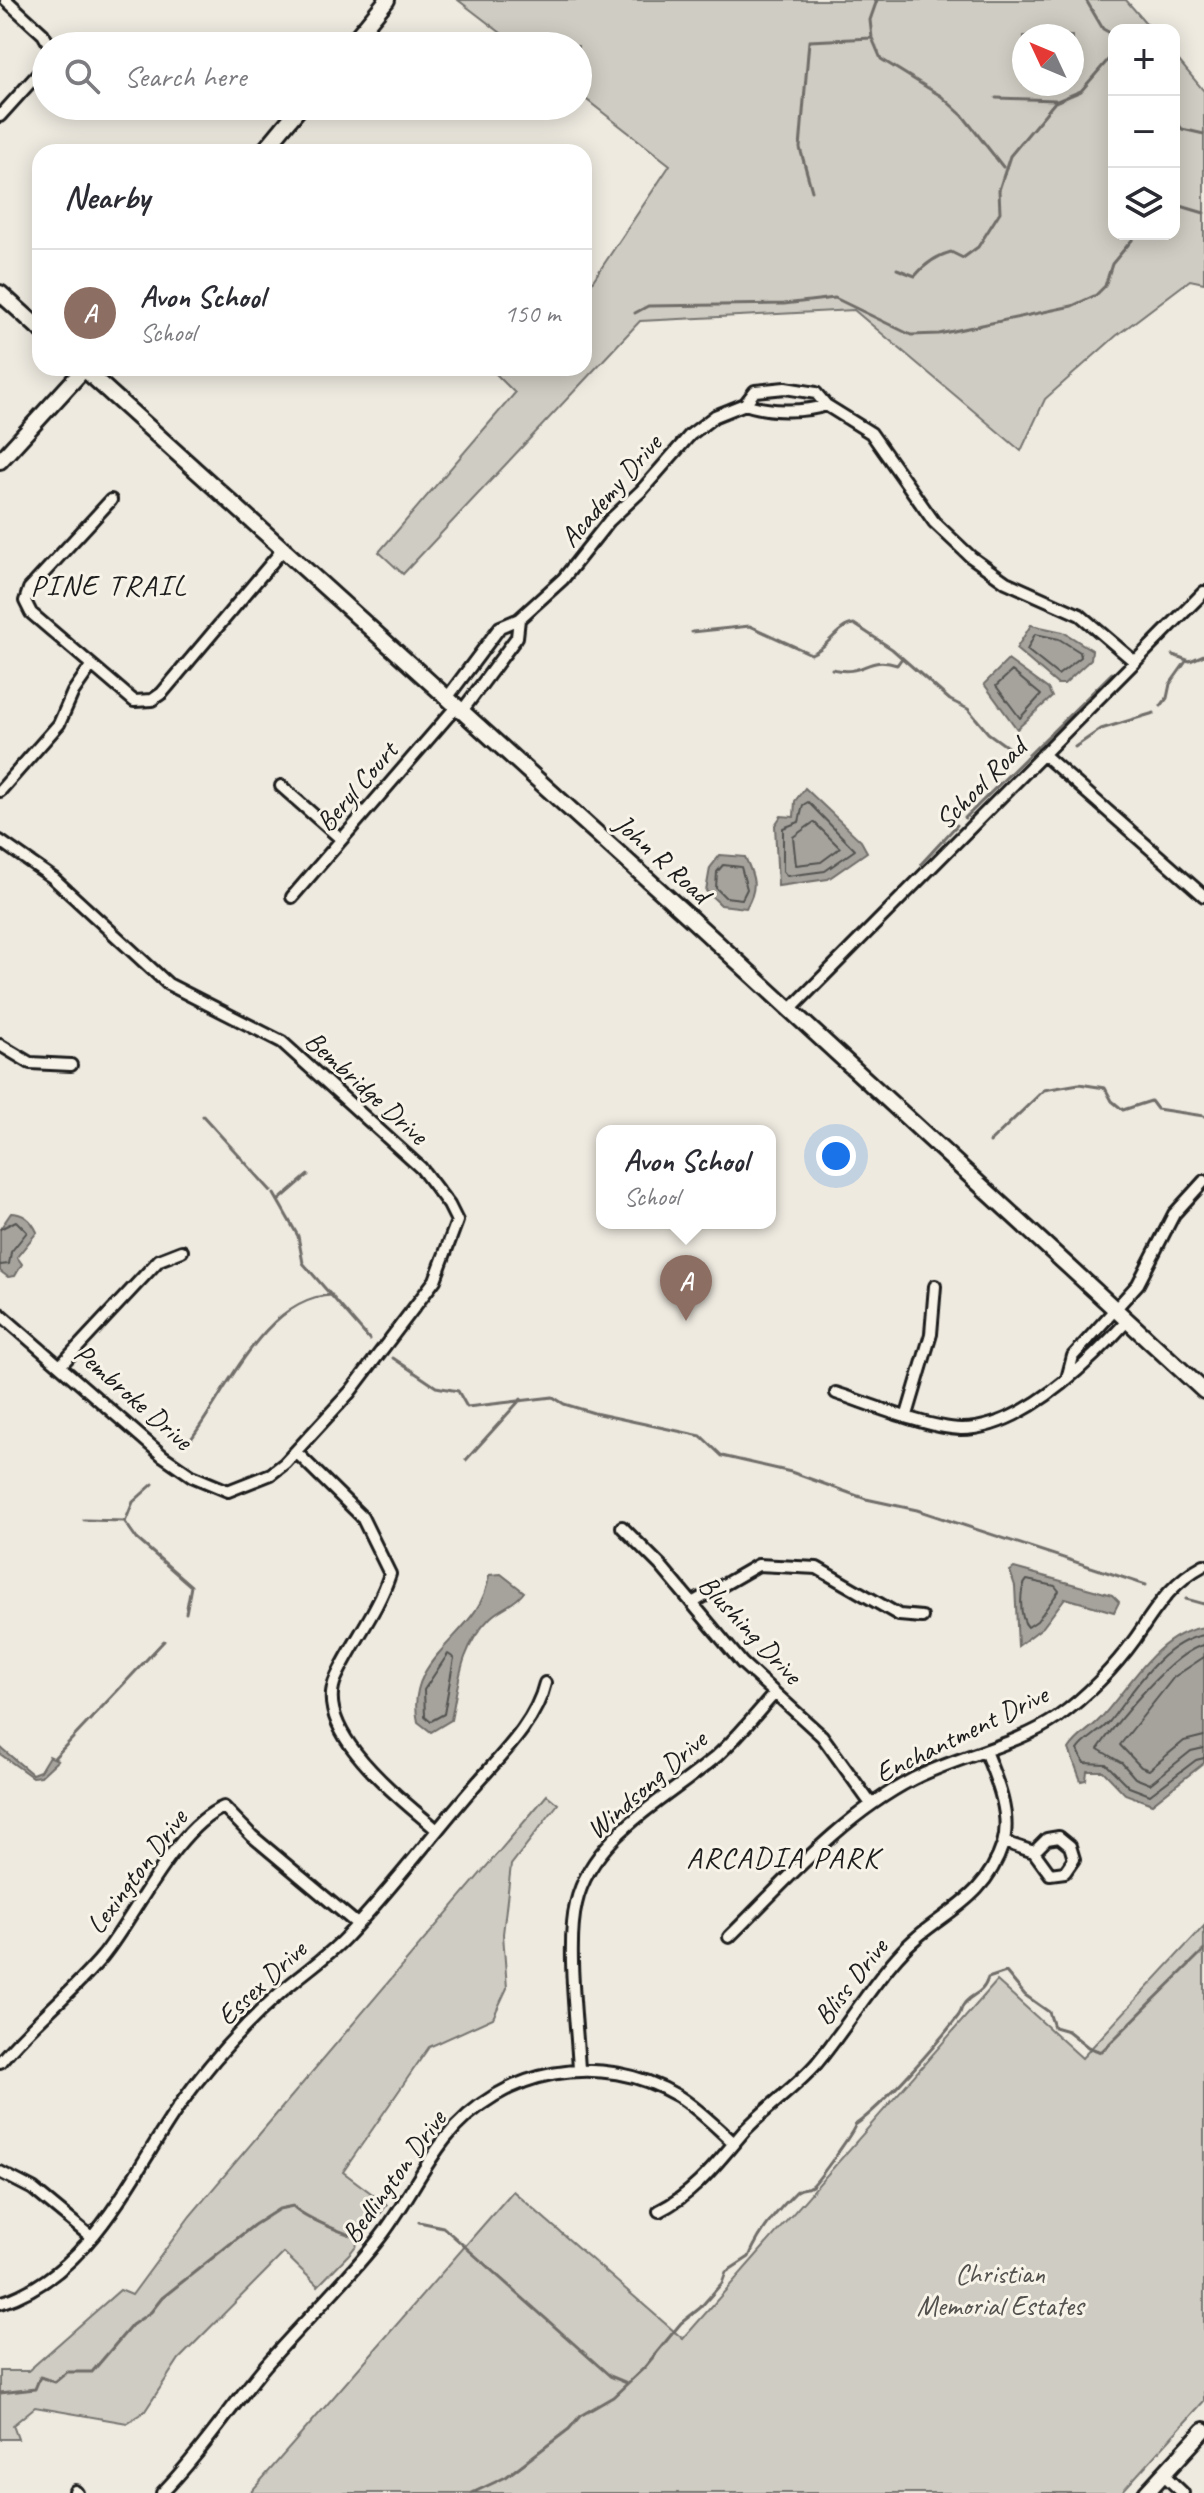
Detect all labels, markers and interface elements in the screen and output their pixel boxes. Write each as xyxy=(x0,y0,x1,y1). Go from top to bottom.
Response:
north arrow xyxy=(1012,24,1084,96)
map controls xyxy=(1108,24,1180,240)
button: + xyxy=(1108,24,1180,96)
search box xyxy=(32,32,592,120)
icon: search xyxy=(60,54,104,98)
text: Search here xyxy=(124,57,246,95)
button: − xyxy=(1108,96,1180,168)
button: layers xyxy=(1108,168,1180,240)
text: Nearby xyxy=(64,175,150,218)
text: Avon School xyxy=(140,278,265,316)
text: A xyxy=(83,297,97,330)
text: 150 m xyxy=(504,297,560,330)
text: School xyxy=(140,316,196,349)
street label: Academy Drive xyxy=(552,425,670,554)
district label: PINE TRAIL xyxy=(31,566,187,604)
street label: School Road xyxy=(927,728,1036,836)
street label: Beryl Court xyxy=(308,732,407,839)
street label: John R Road xyxy=(606,805,721,913)
street label: Bembridge Drive xyxy=(298,1023,437,1153)
popup xyxy=(596,1125,776,1229)
your location xyxy=(816,1136,856,1176)
text: Avon School xyxy=(624,1142,748,1180)
text: School xyxy=(624,1180,680,1213)
pin: A xyxy=(660,1255,712,1321)
street label: Pembroke Drive xyxy=(67,1335,201,1458)
street label: Blushing Drive xyxy=(691,1567,811,1693)
street label: Enchantment Drive xyxy=(869,1676,1055,1790)
street label: Windsong Drive xyxy=(579,1721,715,1846)
street label: Lexington Drive xyxy=(78,1801,196,1941)
district label: ARCADIA PARK xyxy=(686,1838,884,1876)
street label: Bliss Drive xyxy=(806,1929,896,2032)
street label: Essex Drive xyxy=(209,1931,315,2033)
street label: Bedlington Drive xyxy=(333,2101,455,2250)
park label: Christian Memorial Estates xyxy=(917,2256,1086,2323)

